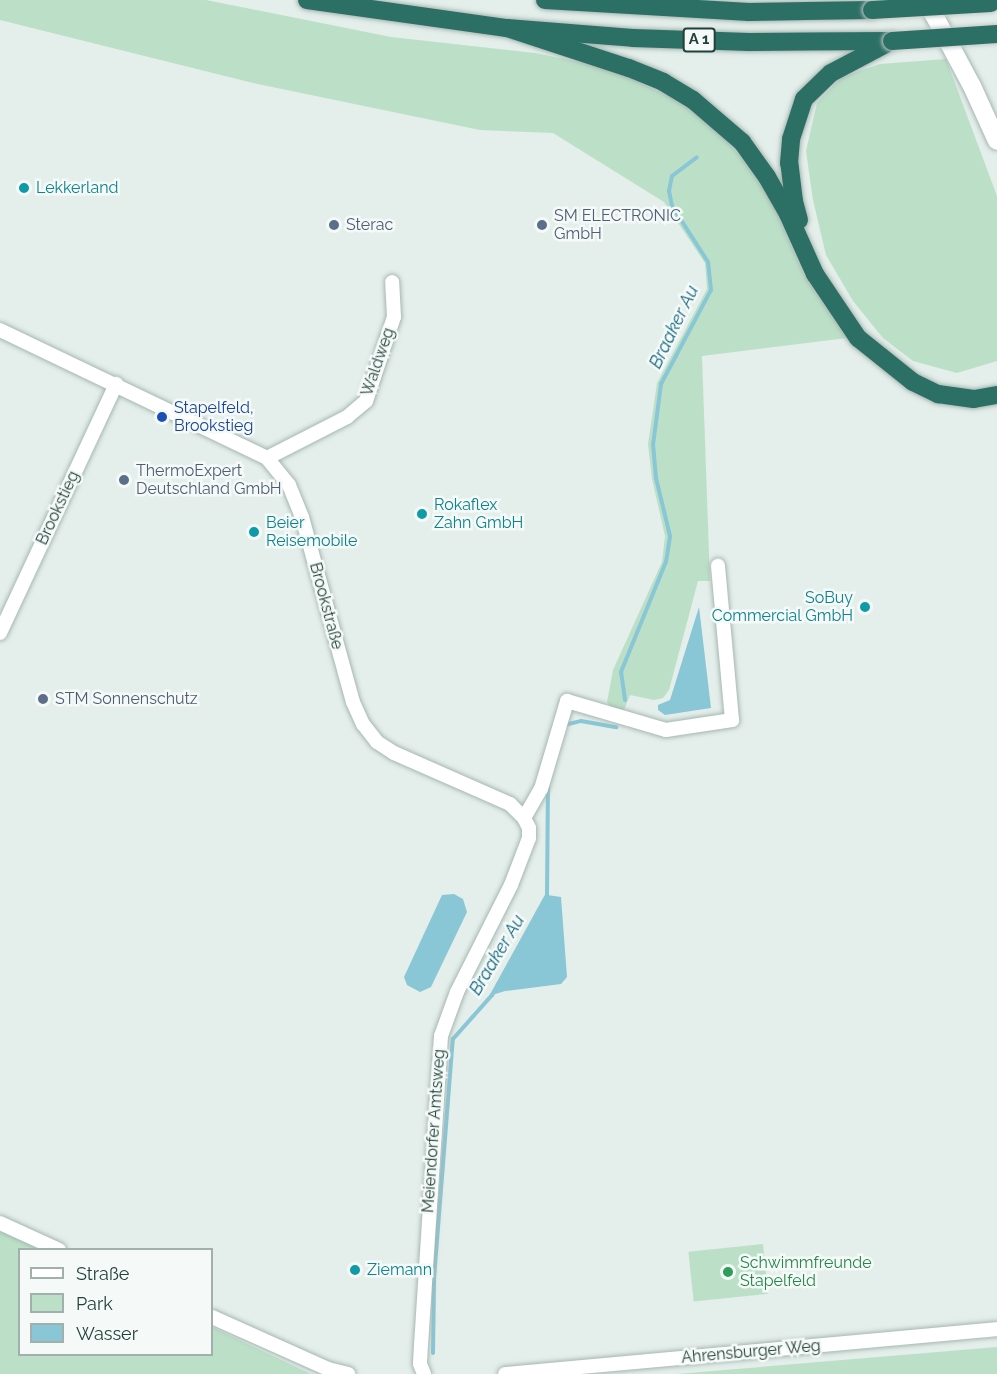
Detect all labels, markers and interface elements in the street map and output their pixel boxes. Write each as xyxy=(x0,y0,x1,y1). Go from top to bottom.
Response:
road number: A 1 xyxy=(681,28,717,52)
place label: Lekkerland xyxy=(36,178,118,198)
marker: Lekkerland xyxy=(17,181,31,195)
place label: SM ELECTRONIC GmbH xyxy=(554,206,681,244)
place label: Sterac xyxy=(346,215,393,235)
marker: Sterac xyxy=(327,218,341,232)
marker: SM ELECTRONIC GmbH xyxy=(535,218,549,232)
water label: Braaker Au xyxy=(644,282,704,372)
street label: Waldweg xyxy=(357,325,399,399)
place label: Stapelfeld, Brookstieg xyxy=(174,398,254,436)
marker: Stapelfeld, Brookstieg xyxy=(155,410,169,424)
place label: ThermoExpert Deutschland GmbH xyxy=(136,461,282,499)
street label: Brookstieg xyxy=(33,468,83,548)
marker: ThermoExpert Deutschland GmbH xyxy=(117,473,131,487)
place label: Rokaflex Zahn GmbH xyxy=(434,495,523,533)
marker: Rokaflex Zahn GmbH xyxy=(415,507,429,521)
place label: Beier Reisemobile xyxy=(266,513,358,551)
marker: Beier Reisemobile xyxy=(247,525,261,539)
street label: Brookstraße xyxy=(305,560,347,652)
place label: SoBuy Commercial GmbH xyxy=(711,588,853,626)
marker: SoBuy Commercial GmbH xyxy=(858,600,872,614)
place label: STM Sonnenschutz xyxy=(55,689,198,709)
marker: STM Sonnenschutz xyxy=(36,692,50,706)
water label: Braaker Au xyxy=(464,911,530,999)
street label: Meiendorfer Amtsweg xyxy=(419,1048,449,1214)
legend xyxy=(18,1248,213,1356)
place label: Schwimmfreunde Stapelfeld xyxy=(740,1253,872,1291)
place label: Ziemann xyxy=(367,1260,432,1280)
text: Straße xyxy=(76,1263,129,1284)
marker: Ziemann xyxy=(348,1263,362,1277)
marker: Schwimmfreunde Stapelfeld xyxy=(721,1265,735,1279)
text: Park xyxy=(76,1293,113,1314)
text: Wasser xyxy=(76,1323,138,1344)
street label: Ahrensburger Weg xyxy=(680,1336,822,1368)

